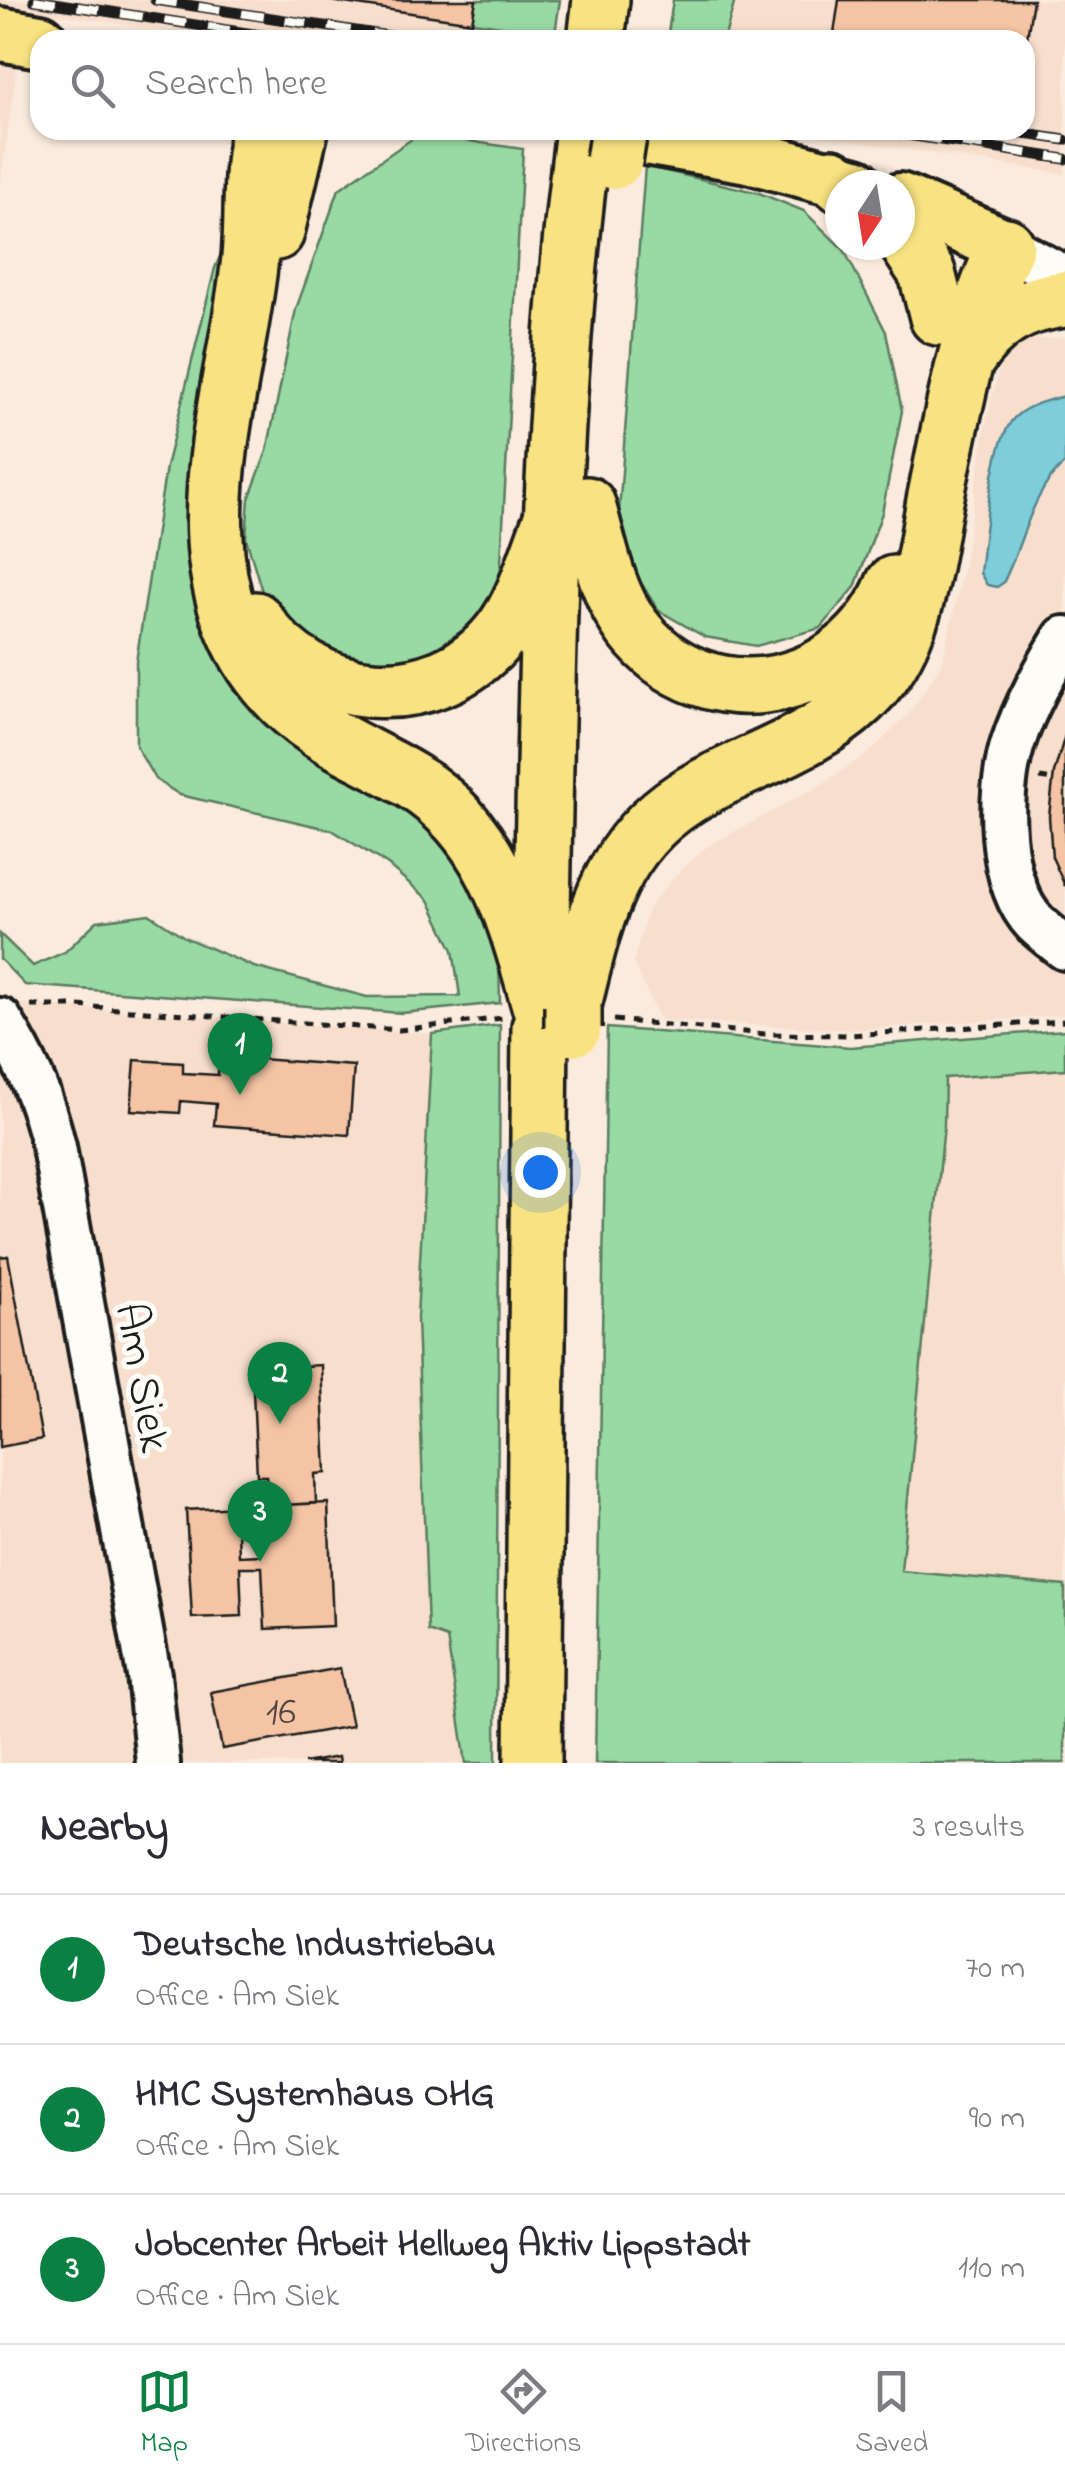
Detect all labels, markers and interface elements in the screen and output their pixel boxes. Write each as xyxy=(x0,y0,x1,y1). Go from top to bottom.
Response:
search box xyxy=(30,30,1035,140)
text: Search here xyxy=(145,57,327,113)
icon: search xyxy=(65,58,120,113)
north arrow xyxy=(825,170,915,260)
pin: 1 xyxy=(208,1012,272,1095)
your location xyxy=(515,1147,566,1198)
street label: Am Siek xyxy=(94,1298,186,1458)
pin: 2 xyxy=(248,1342,312,1424)
pin: 3 xyxy=(228,1480,292,1562)
house number: 16 xyxy=(266,1684,296,1743)
text: Nearby xyxy=(40,1798,168,1859)
text: 3 results xyxy=(913,1805,1025,1852)
text: Deutsche Industriebau xyxy=(135,1918,496,1974)
text: 1 xyxy=(67,1946,78,1993)
text: 70 m xyxy=(965,1946,1025,1993)
text: Office · Am Siek xyxy=(135,1974,339,2021)
text: HMC Systemhaus OHG xyxy=(135,2068,495,2124)
text: 2 xyxy=(65,2096,80,2143)
text: 90 m xyxy=(969,2096,1025,2143)
text: Office · Am Siek xyxy=(135,2124,339,2171)
text: Jobcenter Arbeit Hellweg Aktiv Lippstadt xyxy=(135,2218,751,2274)
text: 3 xyxy=(66,2246,79,2293)
text: 110 m xyxy=(958,2246,1025,2293)
text: Office · Am Siek xyxy=(135,2274,339,2321)
tab: Map xyxy=(137,2364,192,2465)
tab: Directions xyxy=(465,2364,582,2465)
tab: Saved xyxy=(855,2364,928,2465)

